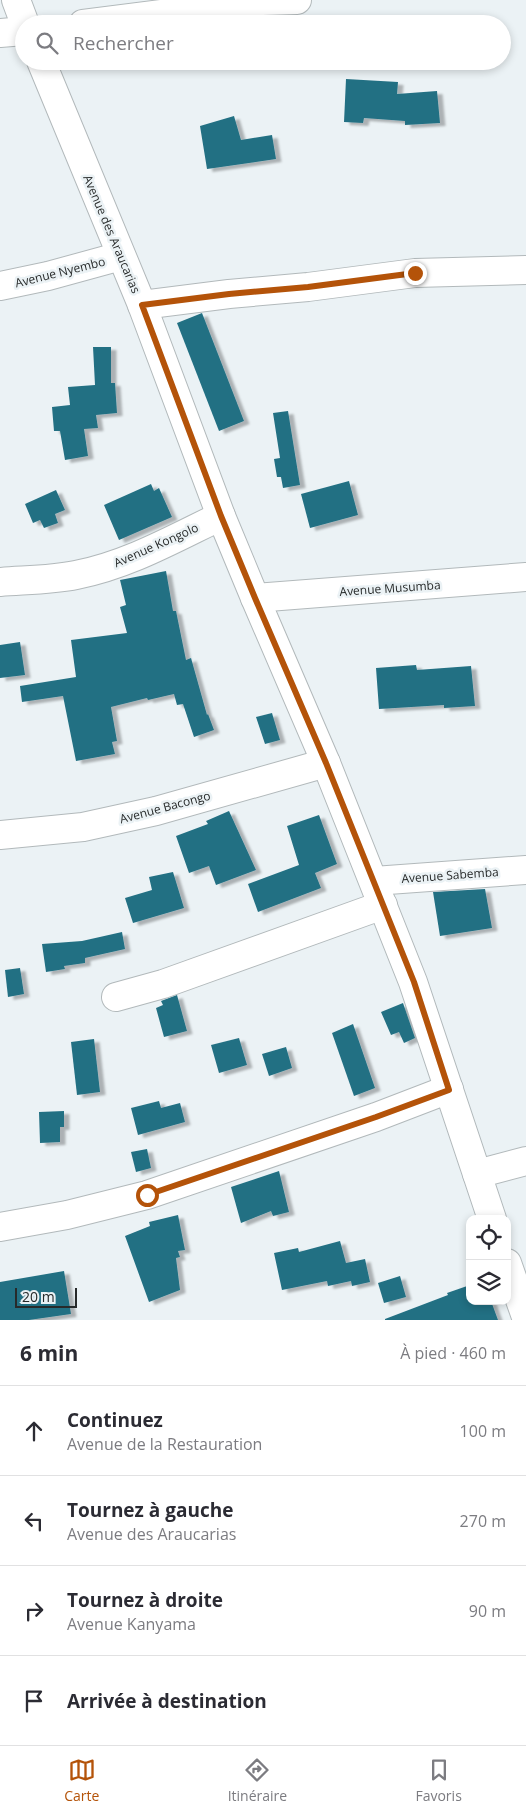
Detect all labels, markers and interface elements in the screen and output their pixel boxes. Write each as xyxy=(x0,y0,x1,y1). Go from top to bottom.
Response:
search box xyxy=(15,15,511,70)
icon: search xyxy=(33,29,61,57)
text: Rechercher xyxy=(73,30,174,56)
street label: Avenue des Araucarias xyxy=(79,172,145,296)
street label: Avenue Nyembo xyxy=(13,253,107,291)
route end xyxy=(404,262,427,285)
street label: Avenue Kongolo xyxy=(111,519,201,571)
street label: Avenue Musumba xyxy=(339,576,441,600)
street label: Avenue Bacongo xyxy=(118,787,212,827)
street label: Avenue Sabemba xyxy=(401,863,499,887)
route start xyxy=(136,1184,159,1207)
map controls xyxy=(466,1215,511,1305)
button: locate xyxy=(466,1215,511,1260)
button: layers xyxy=(466,1260,511,1305)
scale bar xyxy=(15,1285,78,1308)
text: 20 m xyxy=(22,1287,55,1306)
text: 6 min xyxy=(20,1339,78,1367)
text: À pied · 460 m xyxy=(400,1342,506,1364)
text: Continuez xyxy=(67,1407,163,1433)
icon: ahead xyxy=(20,1417,48,1445)
text: 100 m xyxy=(460,1420,506,1442)
text: Avenue de la Restauration xyxy=(67,1433,262,1455)
text: Tournez à gauche xyxy=(67,1497,233,1523)
icon: left xyxy=(20,1507,48,1535)
text: 270 m xyxy=(460,1510,506,1532)
text: Avenue des Araucarias xyxy=(67,1523,236,1545)
text: Tournez à droite xyxy=(67,1587,223,1613)
icon: right xyxy=(20,1597,48,1625)
text: 90 m xyxy=(469,1600,506,1622)
text: Avenue Kanyama xyxy=(67,1613,196,1635)
icon: arrive xyxy=(20,1687,48,1715)
text: Arrivée à destination xyxy=(67,1688,267,1714)
tab: Carte xyxy=(64,1756,99,1805)
tab: Itinéraire xyxy=(228,1756,287,1805)
tab: Favoris xyxy=(415,1756,462,1805)

